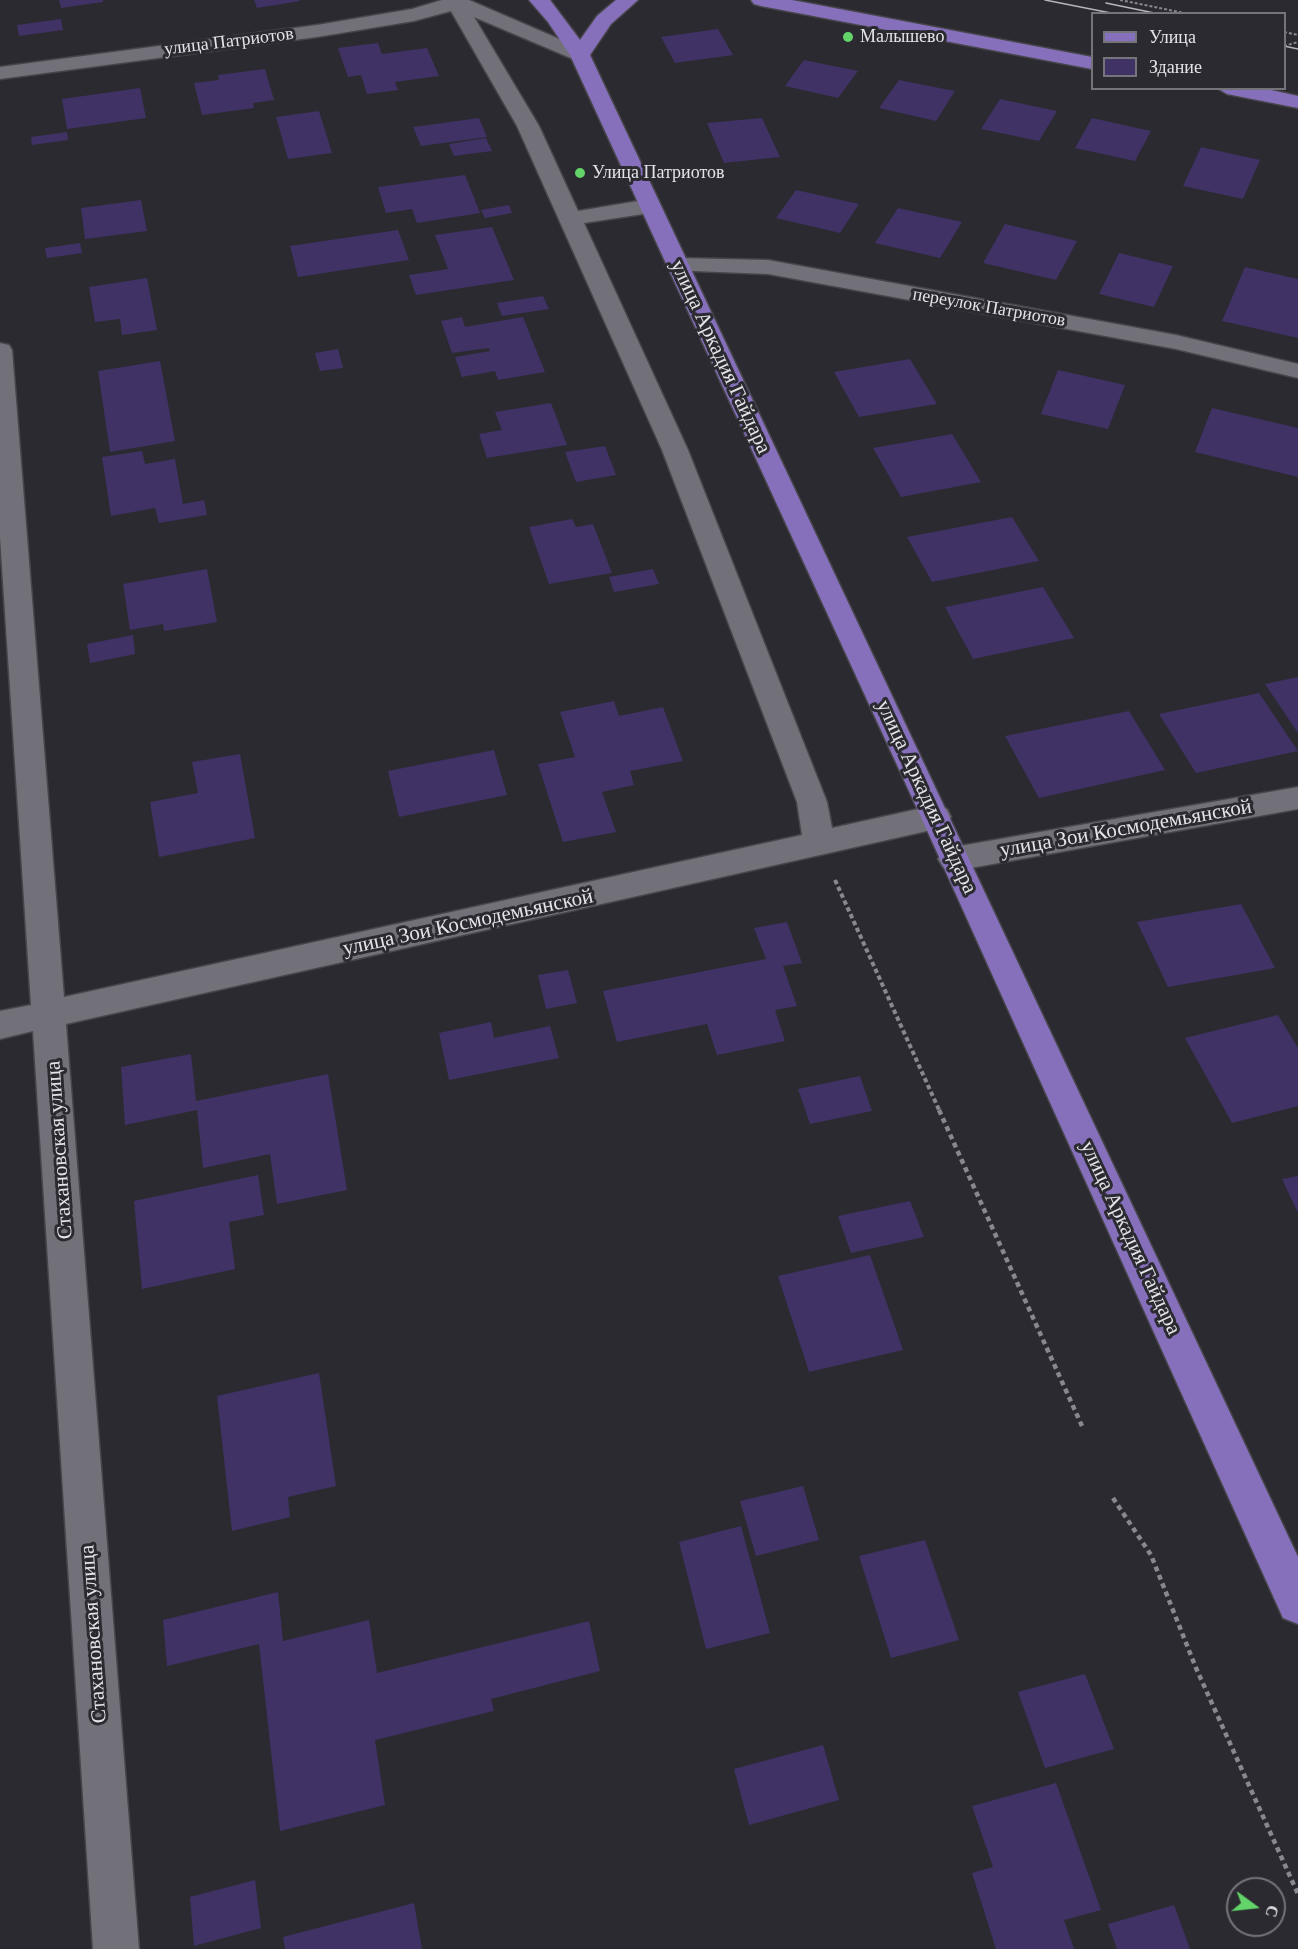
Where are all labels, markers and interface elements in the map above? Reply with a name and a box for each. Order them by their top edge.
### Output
legend [1091,12,1286,90]
street label: улица Патриотов [163,23,295,61]
place label: Малышево [860,26,944,48]
text: Улица [1149,27,1196,47]
marker: Малышево [841,30,855,44]
text: Здание [1149,57,1202,77]
place label: Улица Патриотов [592,162,725,184]
marker: Улица Патриотов [573,166,587,180]
street label: улица Аркадия Гайдара [664,256,776,458]
street label: переулок Патриотов [911,284,1067,332]
street label: улица Аркадия Гайдара [870,696,982,898]
street label: улица Зои Космодемьянской [998,794,1254,864]
street label: улица Зои Космодемьянской [341,884,595,962]
street label: Стахановская улица [41,1060,79,1240]
street label: улица Аркадия Гайдара [1074,1137,1186,1339]
street label: Стахановская улица [75,1544,113,1724]
north arrow [1226,1877,1286,1937]
text: С [1262,1903,1282,1919]

